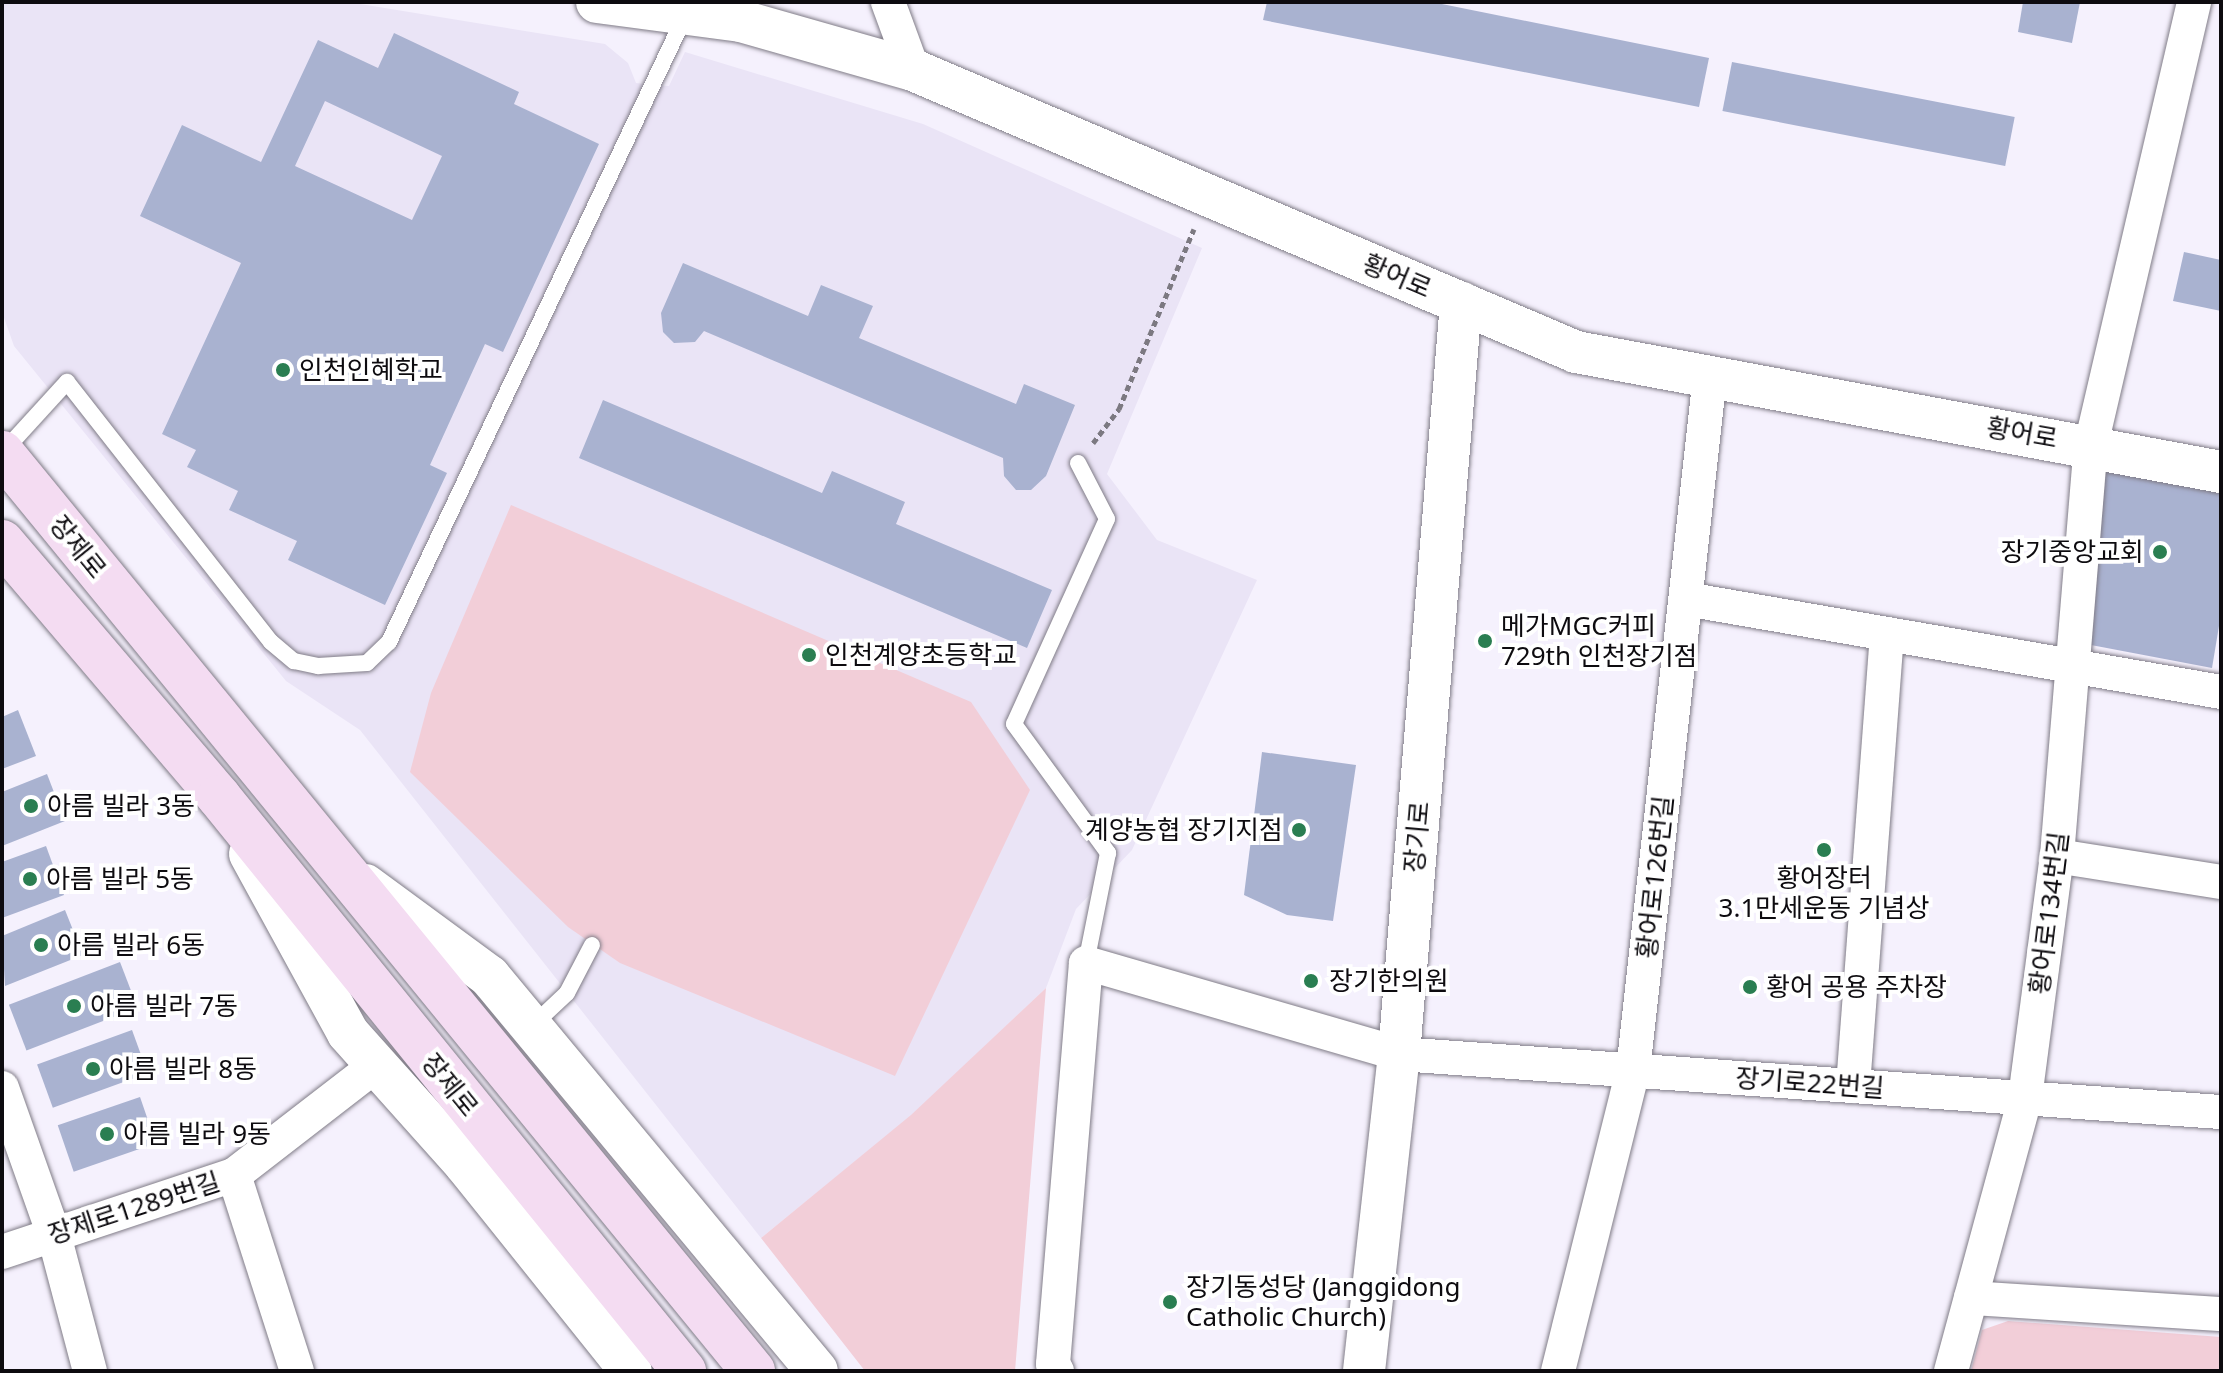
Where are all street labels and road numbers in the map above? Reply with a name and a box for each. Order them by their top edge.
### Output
street label: 황어로 [1358,248,1436,304]
street label: 황어로 [1984,411,2060,455]
street label: 장제로 [43,509,113,585]
street label: 황어로126번길 [1631,794,1679,960]
street label: 장기로 [1398,800,1436,874]
street label: 황어로134번길 [2024,830,2074,996]
street label: 장제로 [415,1047,485,1123]
street label: 장기로22번길 [1734,1062,1886,1104]
street label: 장제로1289번길 [44,1165,224,1251]

